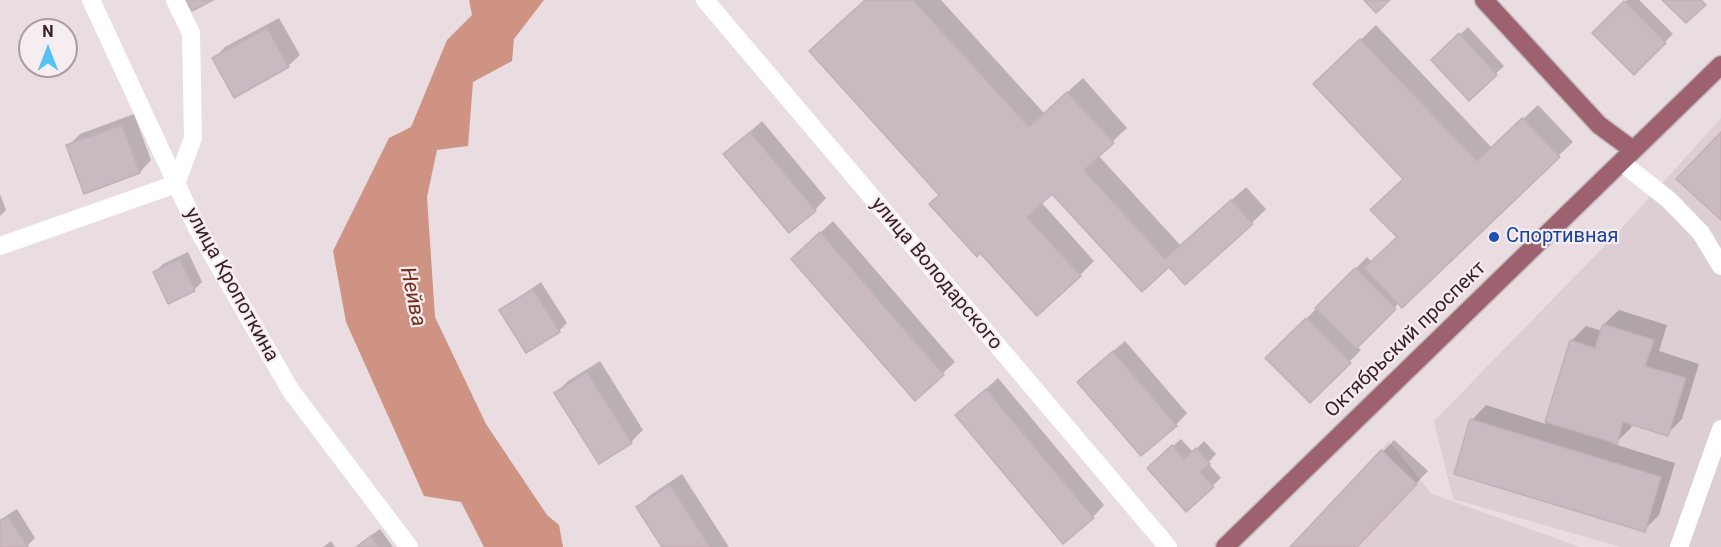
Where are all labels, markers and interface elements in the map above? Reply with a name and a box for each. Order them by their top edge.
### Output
north arrow [18,18,78,78]
text: N [42,22,54,41]
street label: улица Володарского [865,193,1007,355]
street label: улица Кропоткина [179,204,283,366]
place label: Спортивная [1506,225,1618,249]
marker: Спортивная [1487,230,1501,244]
street label: Октябрьский проспект [1320,257,1492,423]
water label: Нейва [393,265,431,329]

